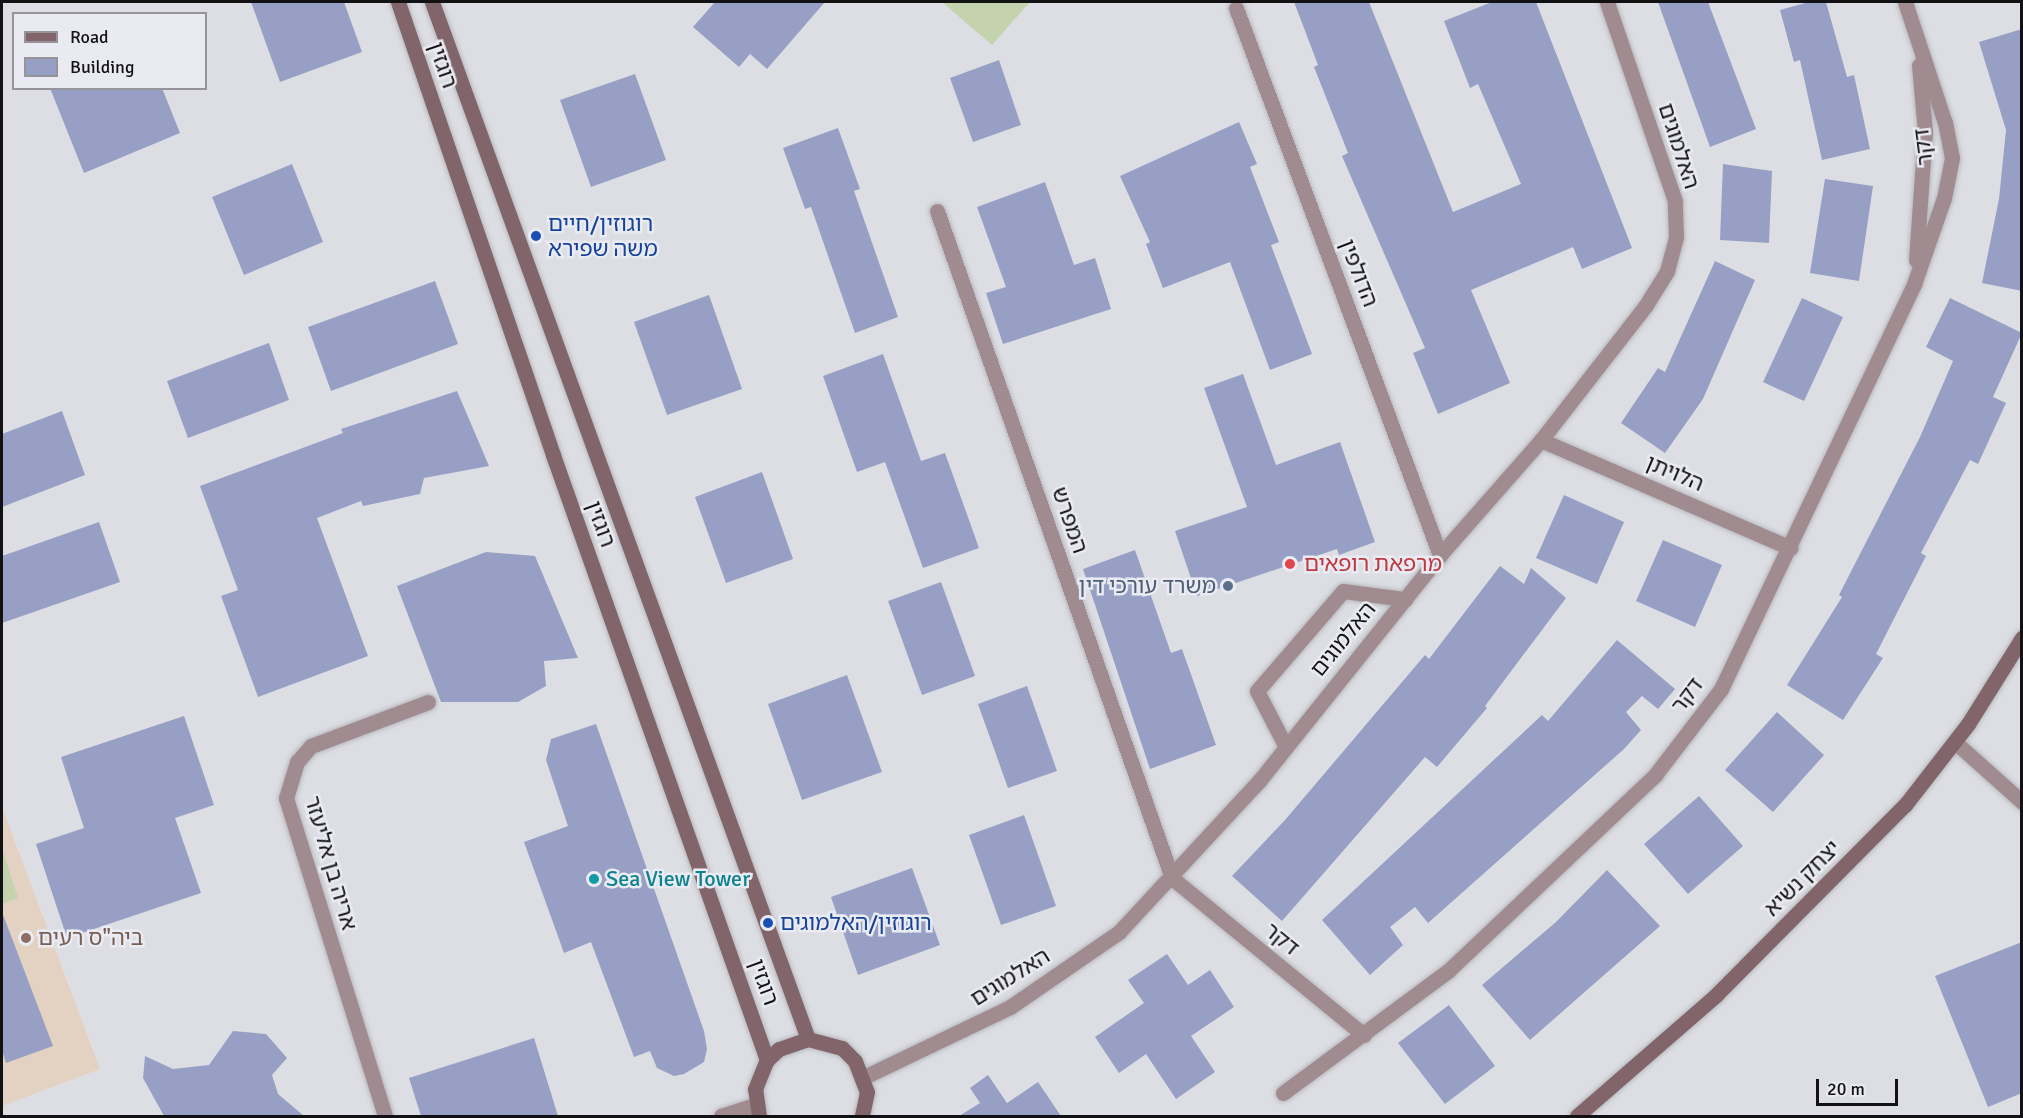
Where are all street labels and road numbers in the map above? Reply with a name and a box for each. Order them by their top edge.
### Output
street label: רוגזין [423,38,463,92]
street label: האלמוגים [1653,100,1705,192]
street label: דקר [1908,127,1938,167]
street label: הדולפין [1334,235,1384,311]
street label: הלויתן [1642,449,1708,497]
street label: המפרש [1046,483,1094,557]
street label: רוגזין [580,497,622,551]
street label: האלמוגים [1305,596,1381,682]
street label: דקר [1665,672,1709,718]
street label: אריה בן אליעזר [299,793,363,933]
street label: יצחק נשיא [1758,834,1846,922]
street label: דקר [1259,917,1305,961]
street label: האלמוגים [965,942,1055,1012]
street label: רוגזין [743,955,785,1009]

